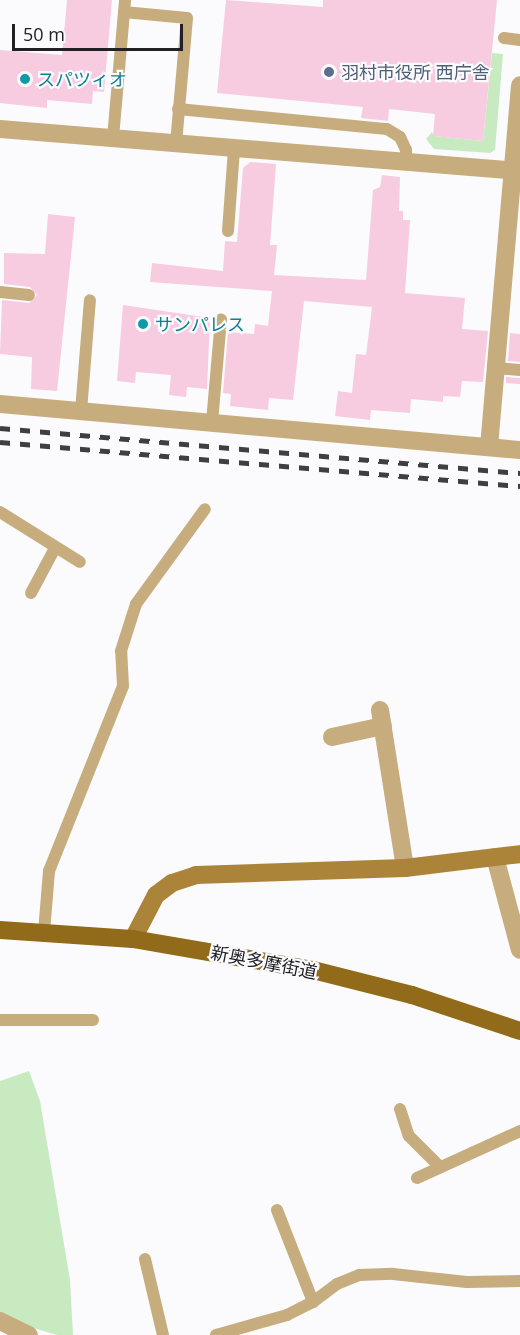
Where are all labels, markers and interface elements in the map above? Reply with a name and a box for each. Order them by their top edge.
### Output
scale bar [15,12,186,50]
text: 50 m [23,22,65,46]
place label: 羽村市役所 西庁舎 [341,61,490,83]
marker: 羽村市役所 西庁舎 [322,65,336,79]
place label: スパツィオ [37,68,127,90]
marker: スパツィオ [18,72,32,86]
place label: サンパレス [155,313,245,335]
marker: サンパレス [136,317,150,331]
street label: 新奥多摩街道 [209,941,319,983]

